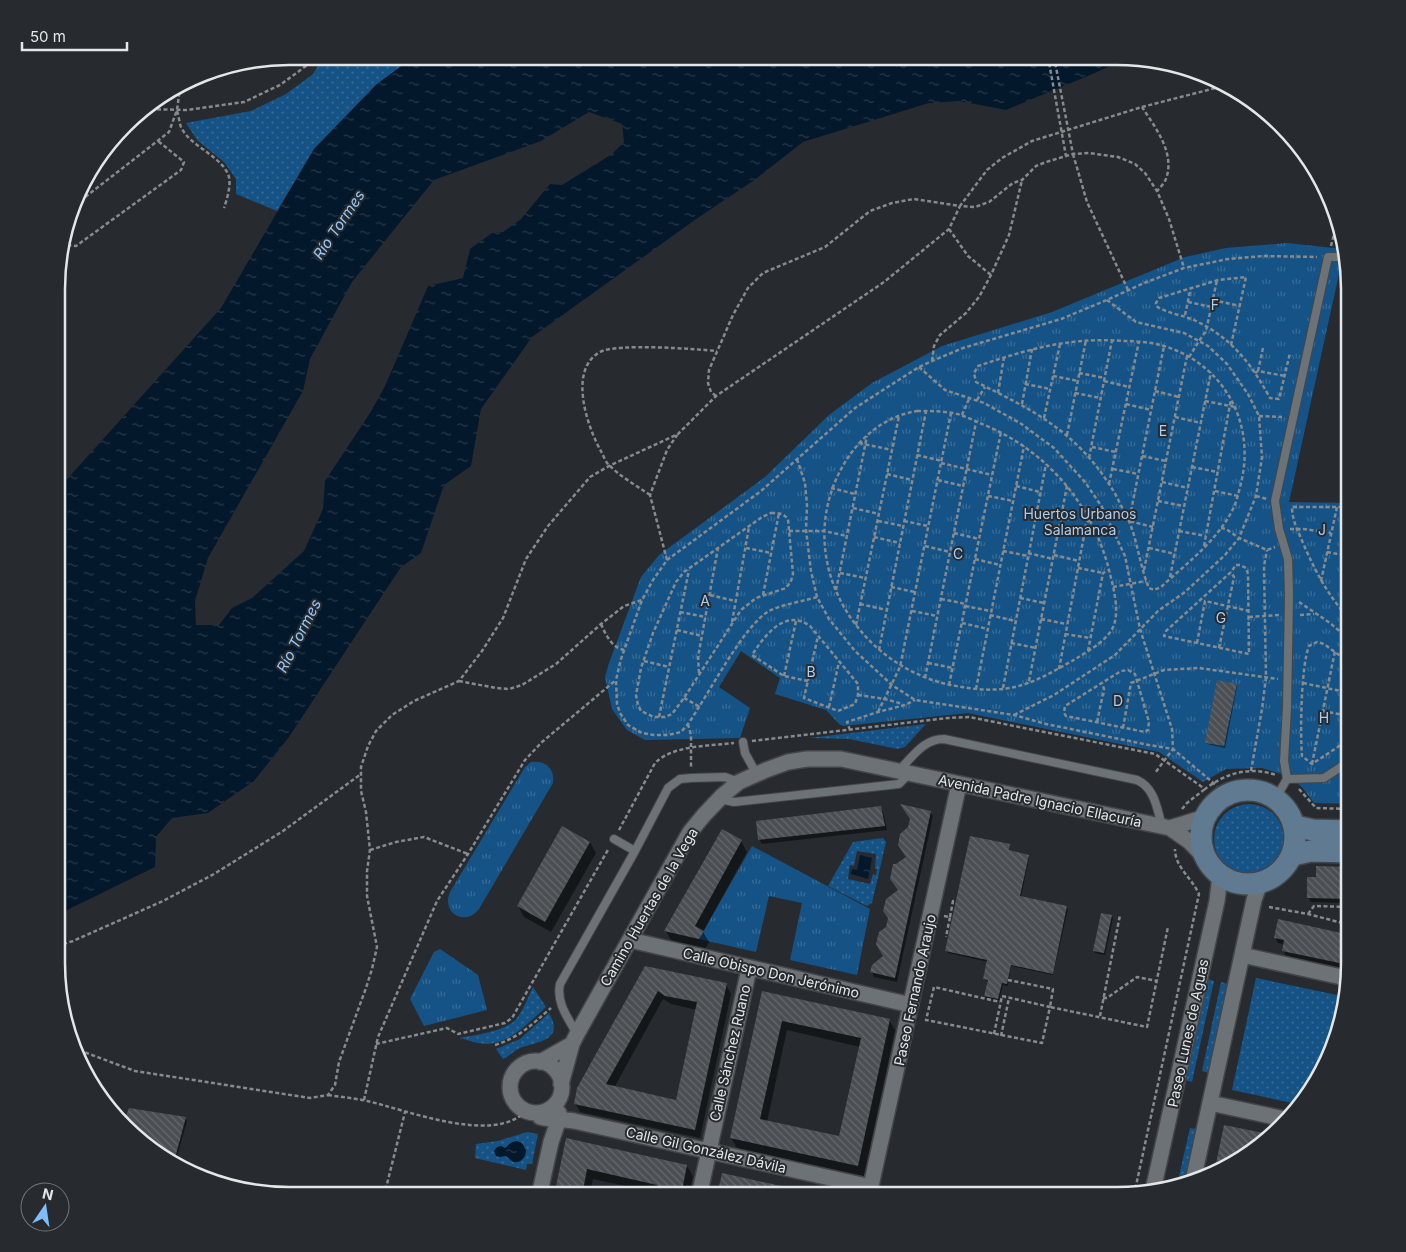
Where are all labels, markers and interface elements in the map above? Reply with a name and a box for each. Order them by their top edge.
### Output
scale bar [22,20,128,52]
text: 50 m [30,27,66,46]
water label: Río Tormes [308,186,369,263]
park label: F [1211,296,1219,313]
park label: E [1159,422,1167,439]
park label: Huertos Urbanos Salamanca [1023,505,1137,538]
park label: J [1318,521,1326,538]
park label: C [953,545,963,562]
park label: A [700,592,710,609]
water label: Río Tormes [272,596,325,676]
park label: G [1216,609,1226,626]
park label: B [806,663,816,680]
park label: D [1113,692,1123,709]
park label: H [1319,709,1329,726]
street label: Avenida Padre Ignacio Ellacuría [937,771,1143,830]
street label: Camino Huertas de la Vega [596,825,701,989]
street label: Paseo Fernando Araujo [890,913,939,1067]
street label: Calle Obispo Don Jerónimo [681,944,861,1001]
street label: Paseo Lunes de Aguas [1163,957,1212,1109]
street label: Calle Sánchez Ruano [706,983,754,1123]
street label: Calle Gil González Dávila [624,1123,788,1176]
north arrow [20,1182,70,1232]
text: N [41,1184,55,1203]

